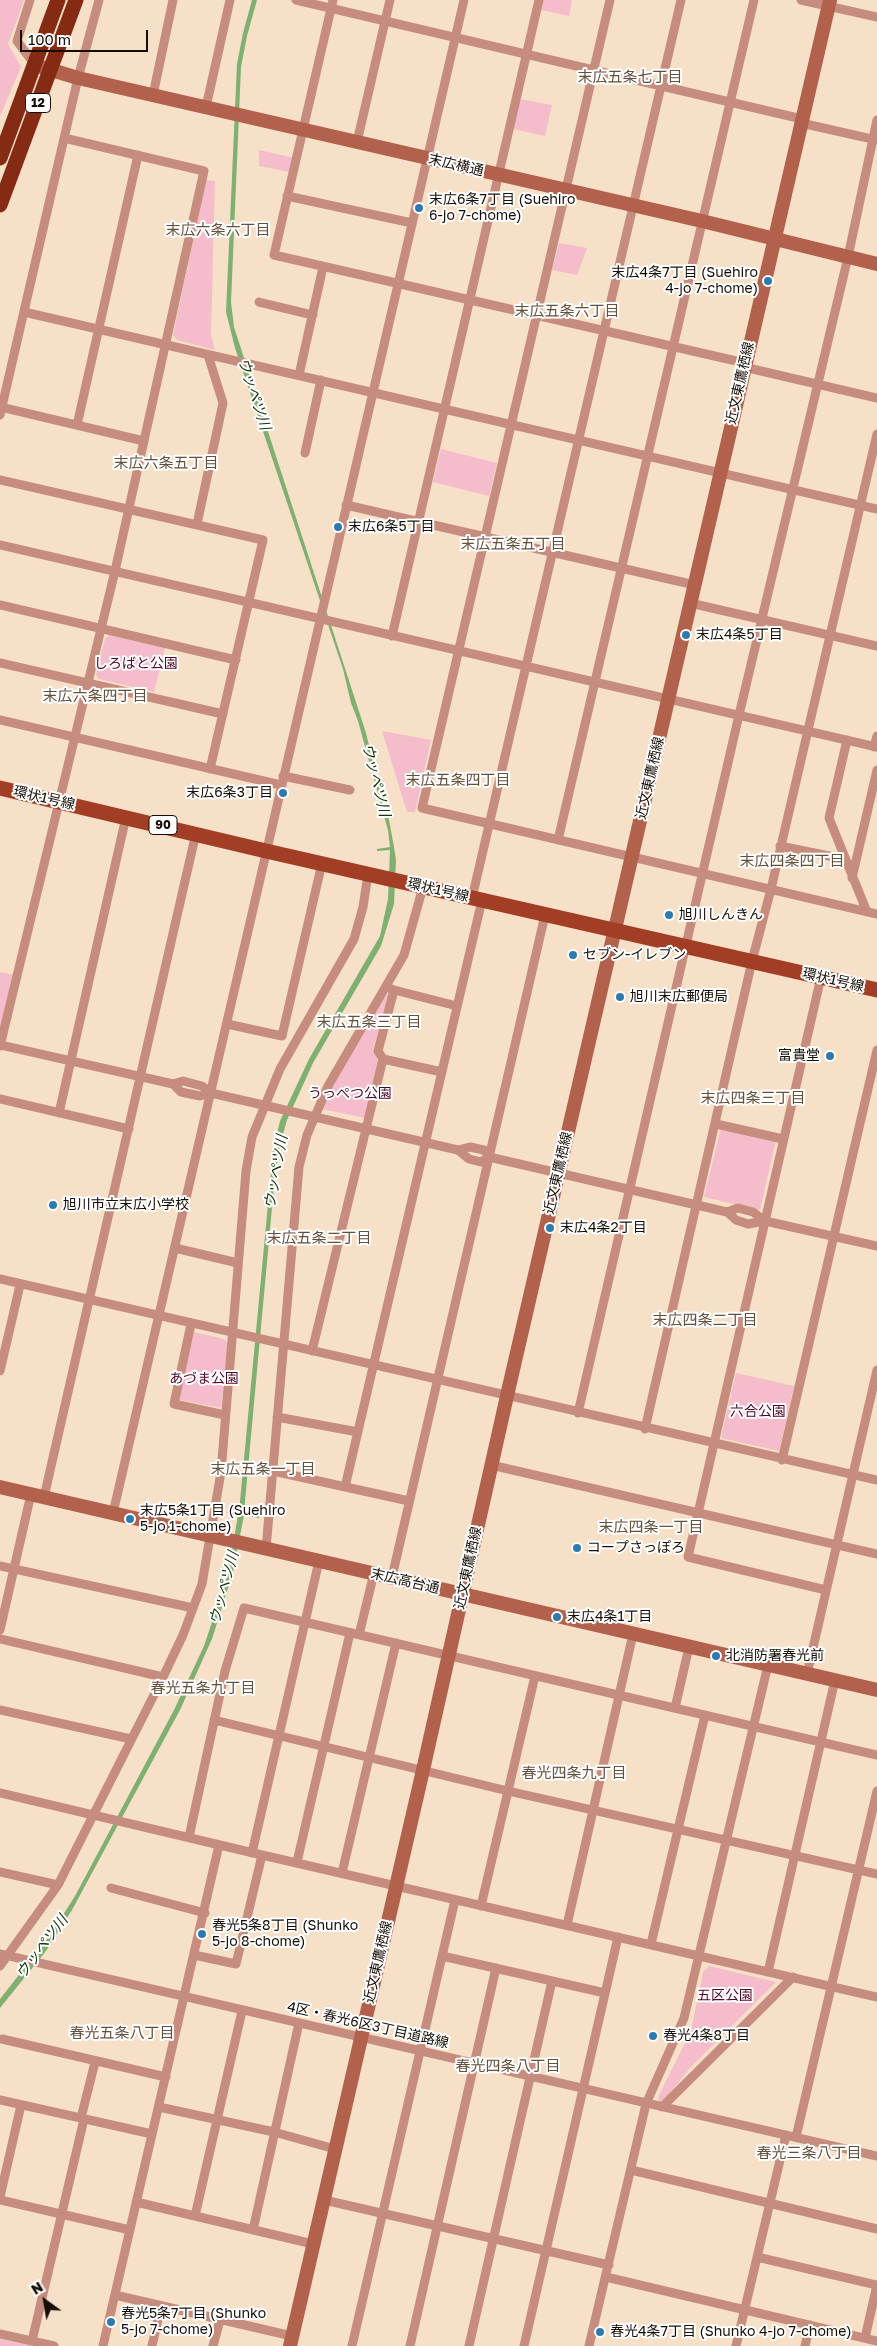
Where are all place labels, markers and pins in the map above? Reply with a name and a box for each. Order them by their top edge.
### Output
place label: 末広6条7丁目 (Suehiro 6-jo 7-chome) [429,192,575,224]
marker: 末広6条7丁目 (Suehiro 6-jo 7-chome) [413,202,425,214]
place label: 末広4条7丁目 (Suehiro 4-jo 7-chome) [612,265,758,298]
marker: 末広4条7丁目 (Suehiro 4-jo 7-chome) [762,275,774,287]
place label: 末広6条5丁目 [348,519,435,535]
marker: 末広6条5丁目 [332,521,344,533]
place label: 末広4条5丁目 [696,627,783,643]
marker: 末広4条5丁目 [680,629,692,641]
place label: 末広6条3丁目 [186,785,273,801]
marker: 末広6条3丁目 [277,787,289,799]
place label: 旭川しんきん [679,907,763,923]
marker: 旭川しんきん [663,909,675,921]
place label: セブン-イレブン [583,947,686,963]
marker: セブン-イレブン [567,949,579,961]
place label: 旭川末広郵便局 [630,989,728,1005]
marker: 旭川末広郵便局 [614,991,626,1003]
place label: 富貴堂 [778,1048,820,1064]
marker: 富貴堂 [824,1050,836,1062]
place label: 旭川市立末広小学校 [63,1197,189,1213]
marker: 旭川市立末広小学校 [47,1199,59,1211]
place label: 末広4条2丁目 [560,1220,647,1236]
marker: 末広4条2丁目 [544,1222,556,1234]
place label: 末広5条1丁目 (Suehiro 5-jo 1-chome) [140,1503,285,1535]
marker: 末広5条1丁目 (Suehiro 5-jo 1-chome) [124,1513,136,1525]
place label: コープさっぽろ [587,1540,685,1556]
marker: コープさっぽろ [571,1542,583,1554]
place label: 末広4条1丁目 [567,1609,652,1625]
marker: 末広4条1丁目 [551,1611,563,1623]
place label: 北消防署春光前 [726,1648,824,1664]
marker: 北消防署春光前 [710,1650,722,1662]
place label: 春光5条8丁目 (Shunko 5-jo 8-chome) [212,1918,358,1950]
marker: 春光5条8丁目 (Shunko 5-jo 8-chome) [196,1928,208,1940]
place label: 春光4条8丁目 [663,2028,750,2044]
marker: 春光4条8丁目 [647,2030,659,2042]
place label: 春光5条7丁目 (Shunko 5-jo 7-chome) [121,2306,266,2338]
marker: 春光5条7丁目 (Shunko 5-jo 7-chome) [105,2316,117,2328]
place label: 春光4条7丁目 (Shunko 4-jo 7-chome) [610,2324,852,2340]
marker: 春光4条7丁目 (Shunko 4-jo 7-chome) [594,2326,606,2338]

